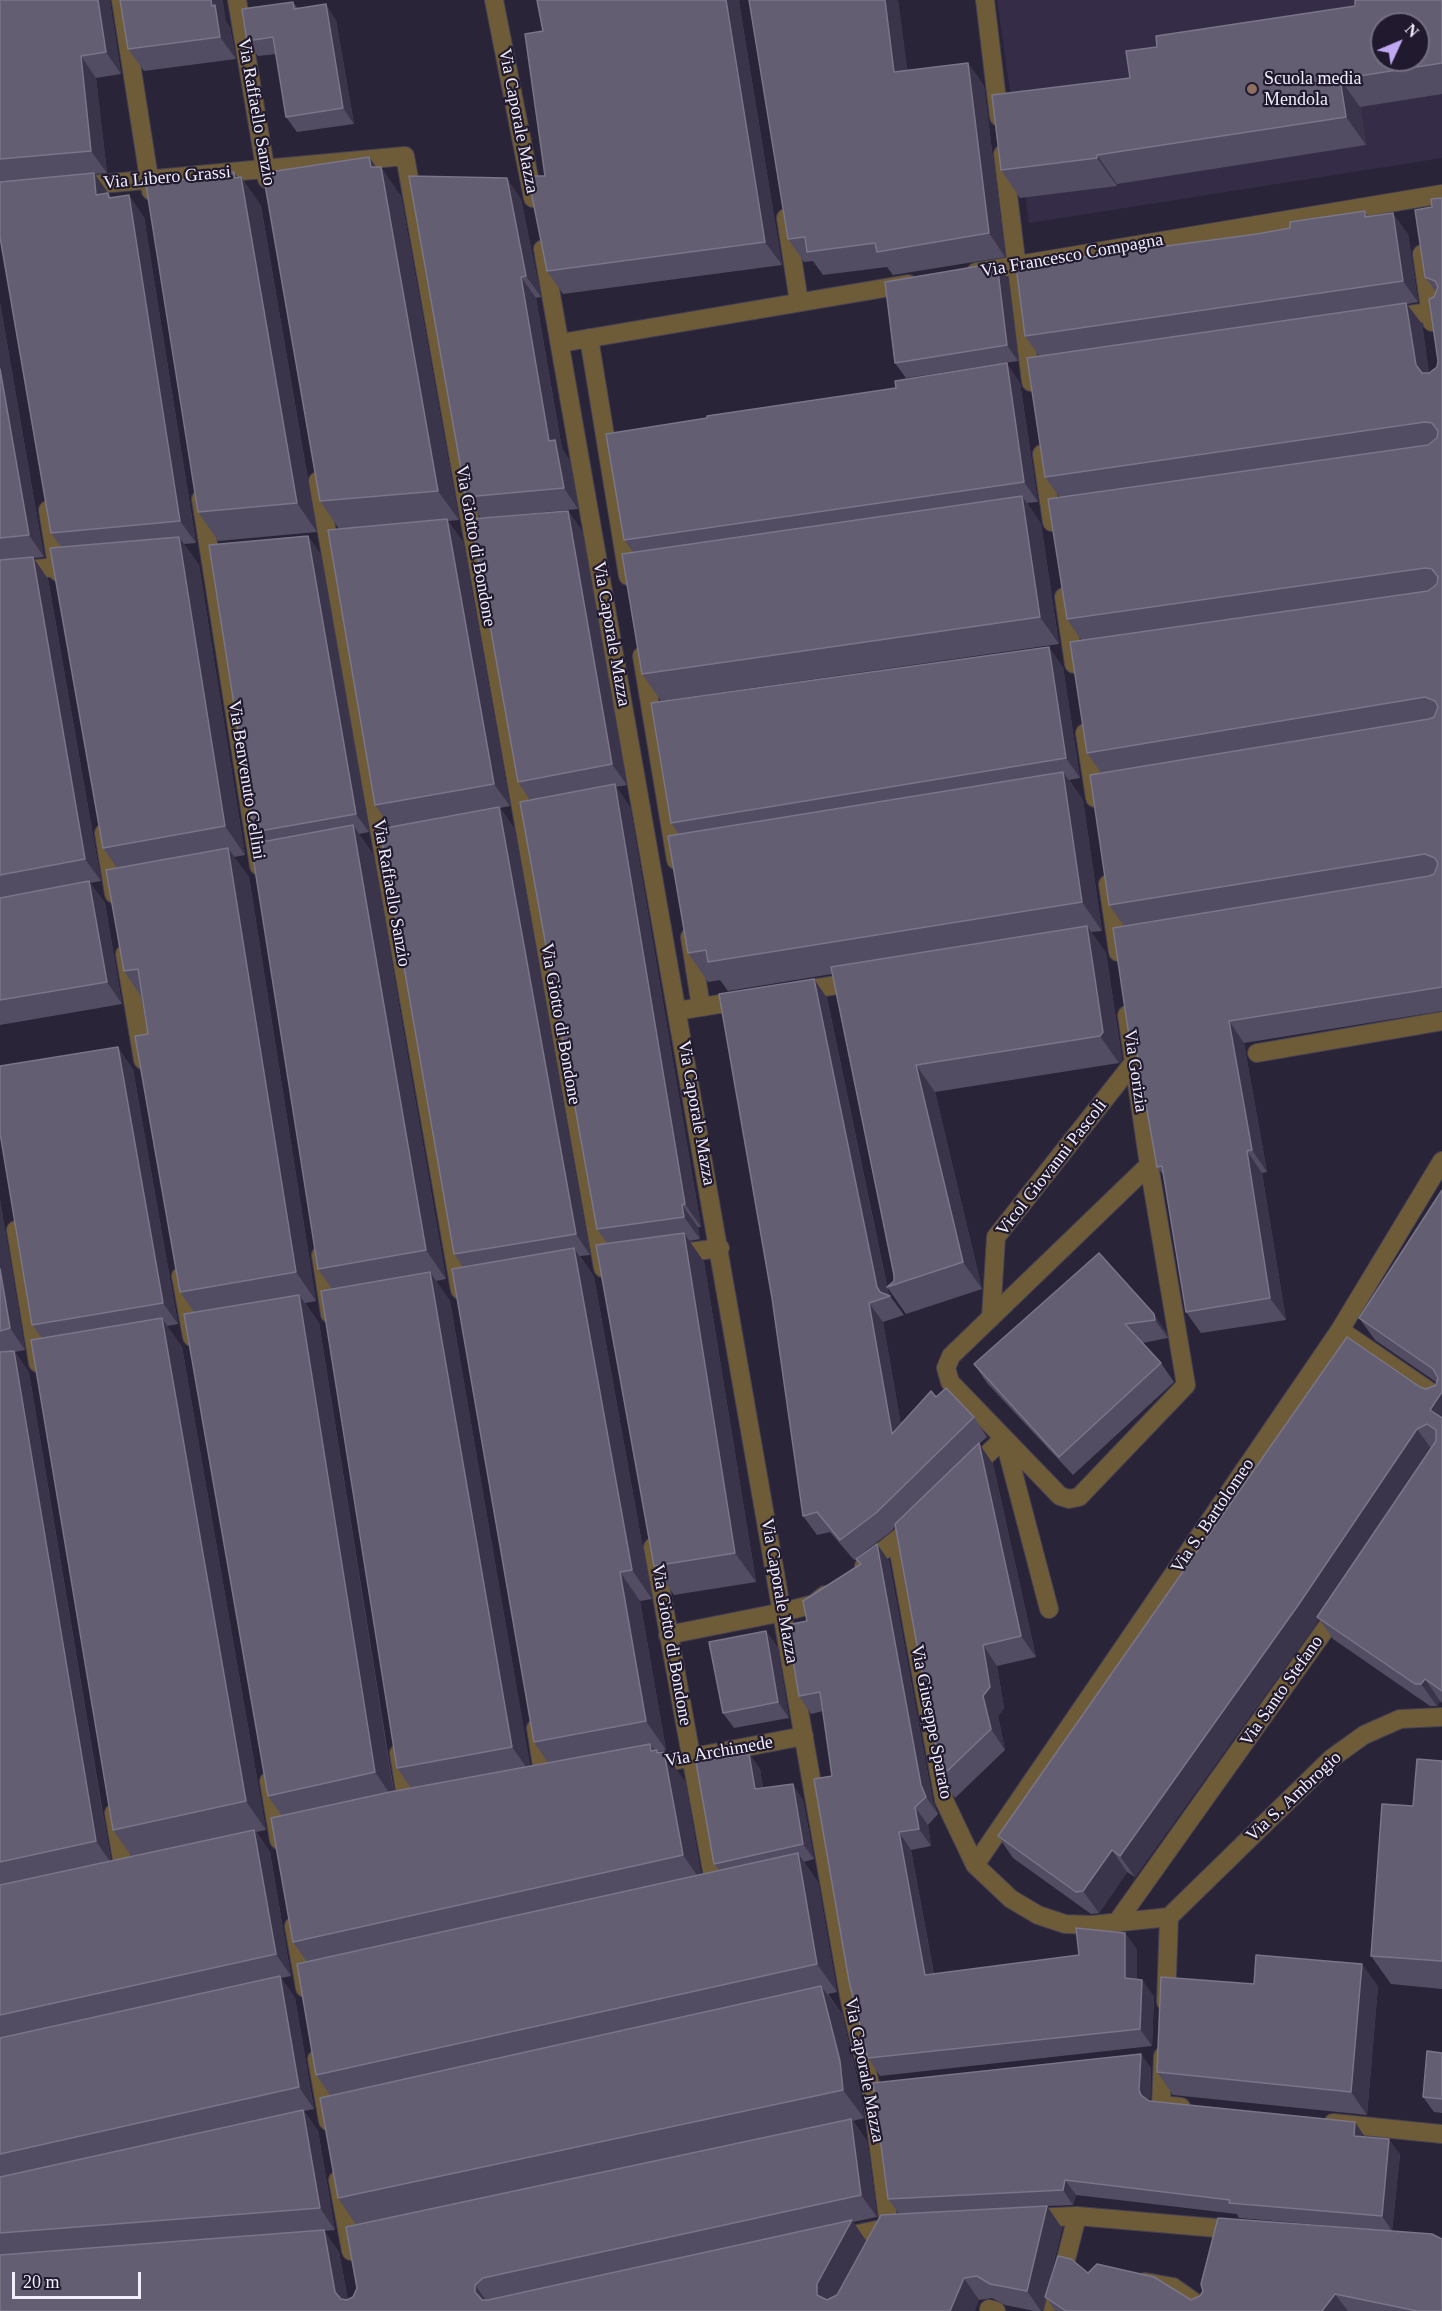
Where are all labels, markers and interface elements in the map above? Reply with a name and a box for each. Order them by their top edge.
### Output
north arrow [1370,12,1430,72]
text: N [1402,20,1422,41]
street label: Via Raffaello Sanzio [232,36,280,188]
street label: Via Caporale Mazza [493,47,543,195]
place label: Scuola media Mendola [1264,68,1361,110]
marker: Scuola media Mendola [1245,82,1259,96]
street label: Via Libero Grassi [102,162,232,194]
street label: Via Francesco Compagna [979,229,1165,283]
street label: Via Giotto di Bondone [450,464,500,628]
street label: Via Caporale Mazza [588,560,634,708]
street label: Via Benvenuto Cellini [223,699,269,861]
street label: Via Raffaello Sanzio [367,817,415,969]
street label: Via Giotto di Bondone [535,942,585,1106]
street label: Via Gorizia [1119,1028,1151,1114]
street label: Via Caporale Mazza [673,1039,719,1187]
street label: Vicol Giovanni Pascoli [992,1096,1112,1240]
street label: Via S. Bartolomeo [1167,1455,1259,1577]
street label: Via Caporale Mazza [756,1517,802,1665]
street label: Via Giotto di Bondone [646,1563,696,1727]
street label: Via Santo Stefano [1236,1632,1328,1750]
street label: Via Giuseppe Sparato [905,1643,957,1801]
street label: Via Archimede [663,1732,775,1772]
street label: Via S. Ambrogio [1242,1747,1346,1847]
street label: Via Caporale Mazza [839,1996,889,2144]
scale bar [15,2260,144,2298]
text: 20 m [23,2272,60,2292]

